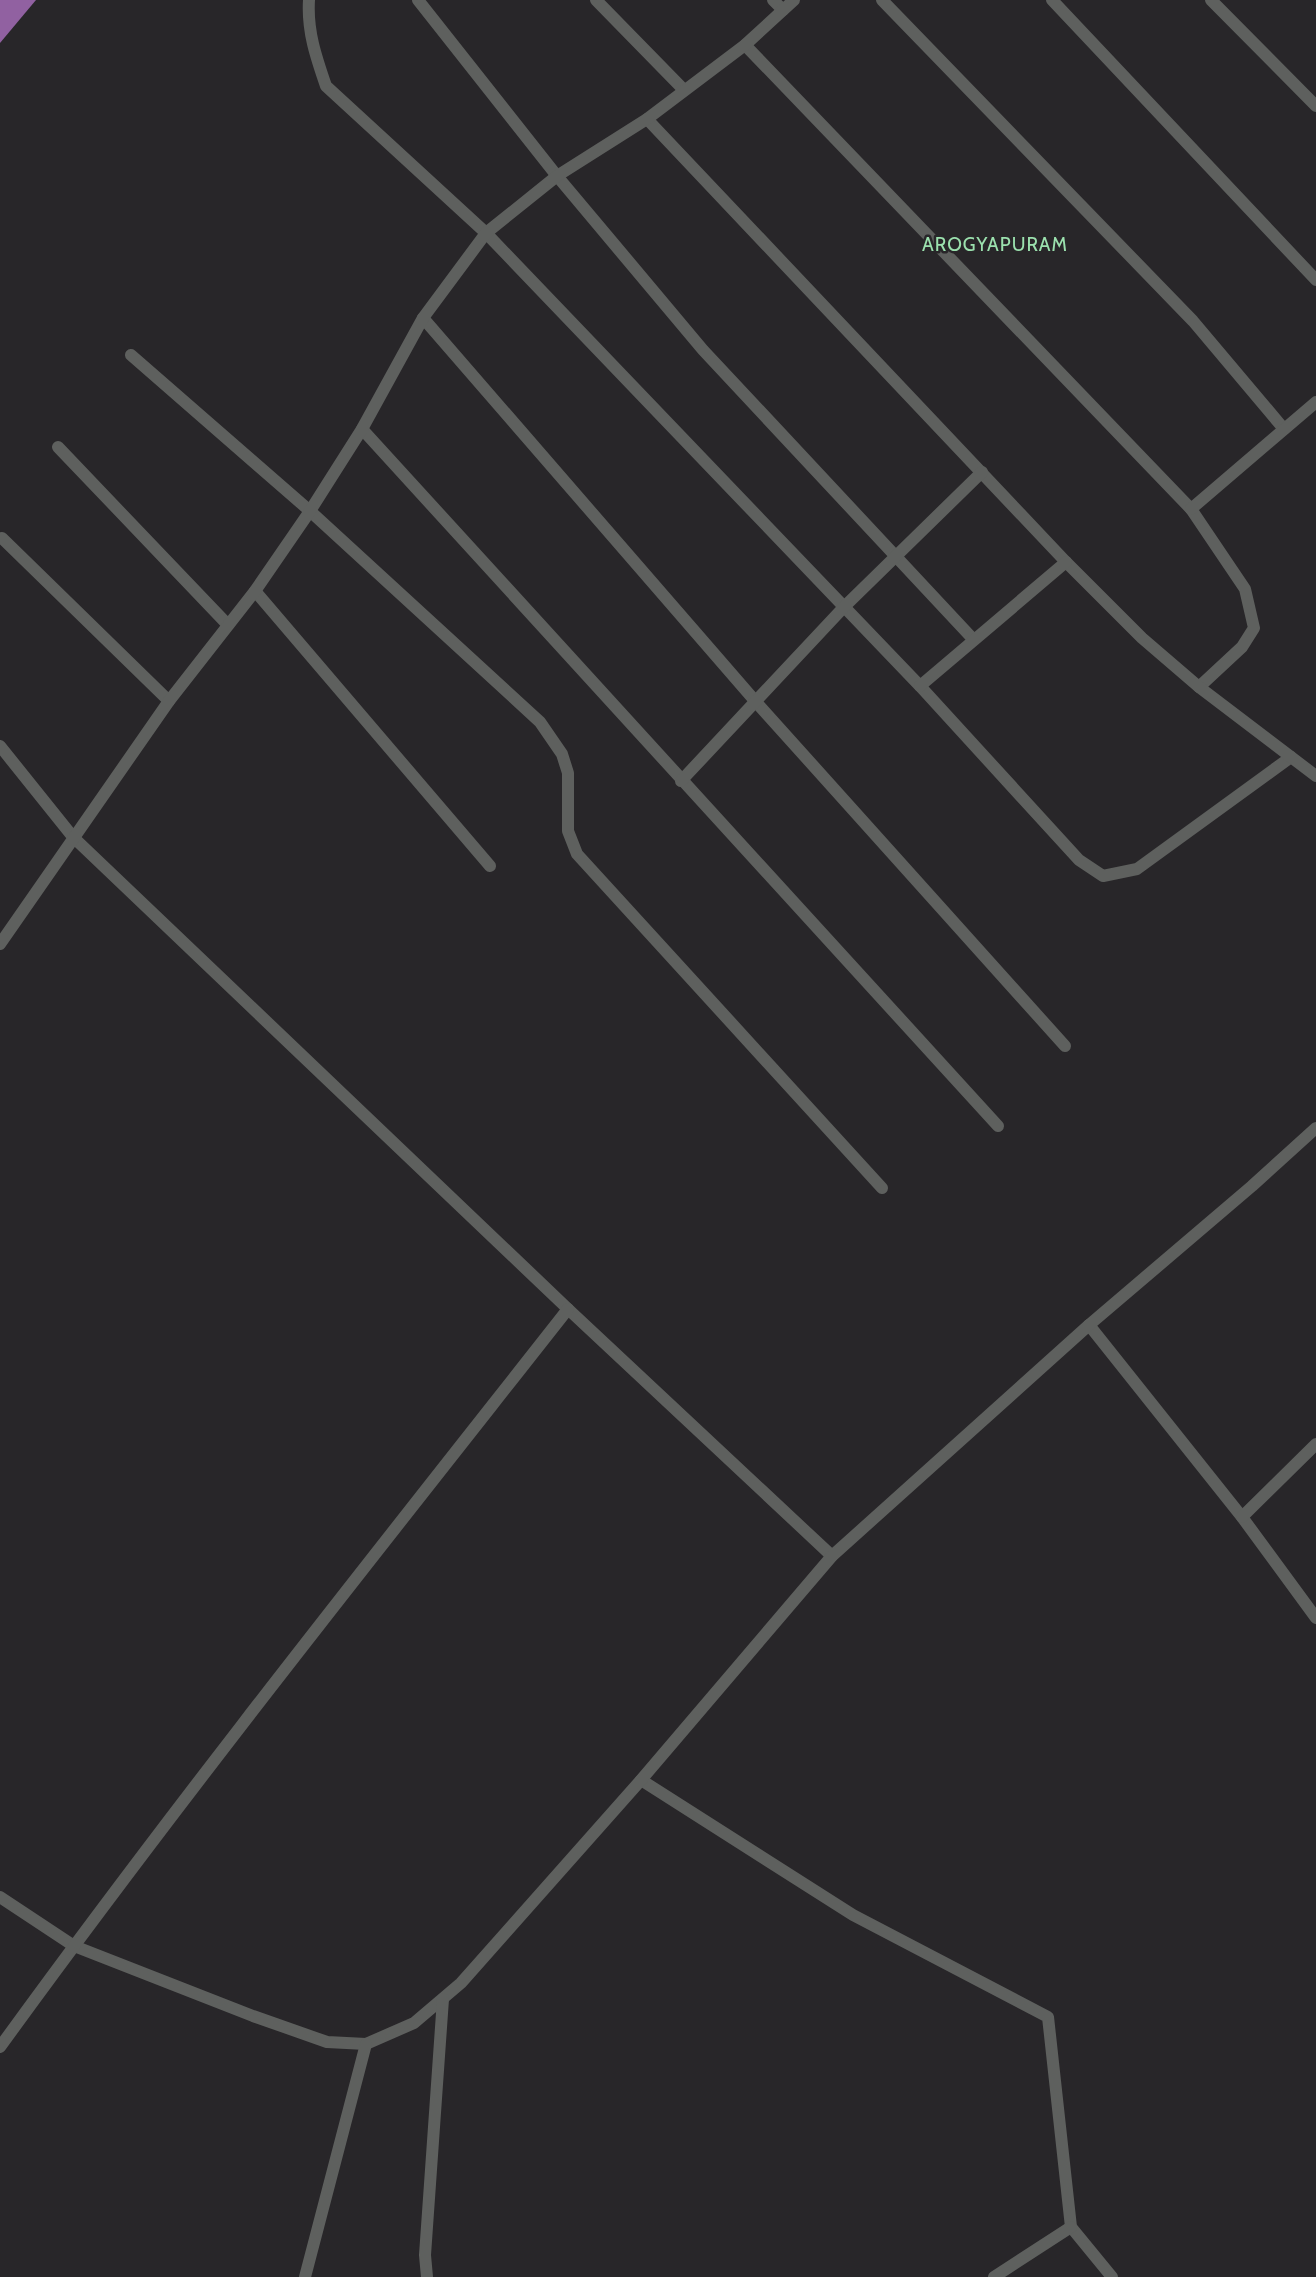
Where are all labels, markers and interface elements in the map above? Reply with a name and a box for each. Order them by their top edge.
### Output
district label: AROGYAPURAM [922,233,1068,256]

